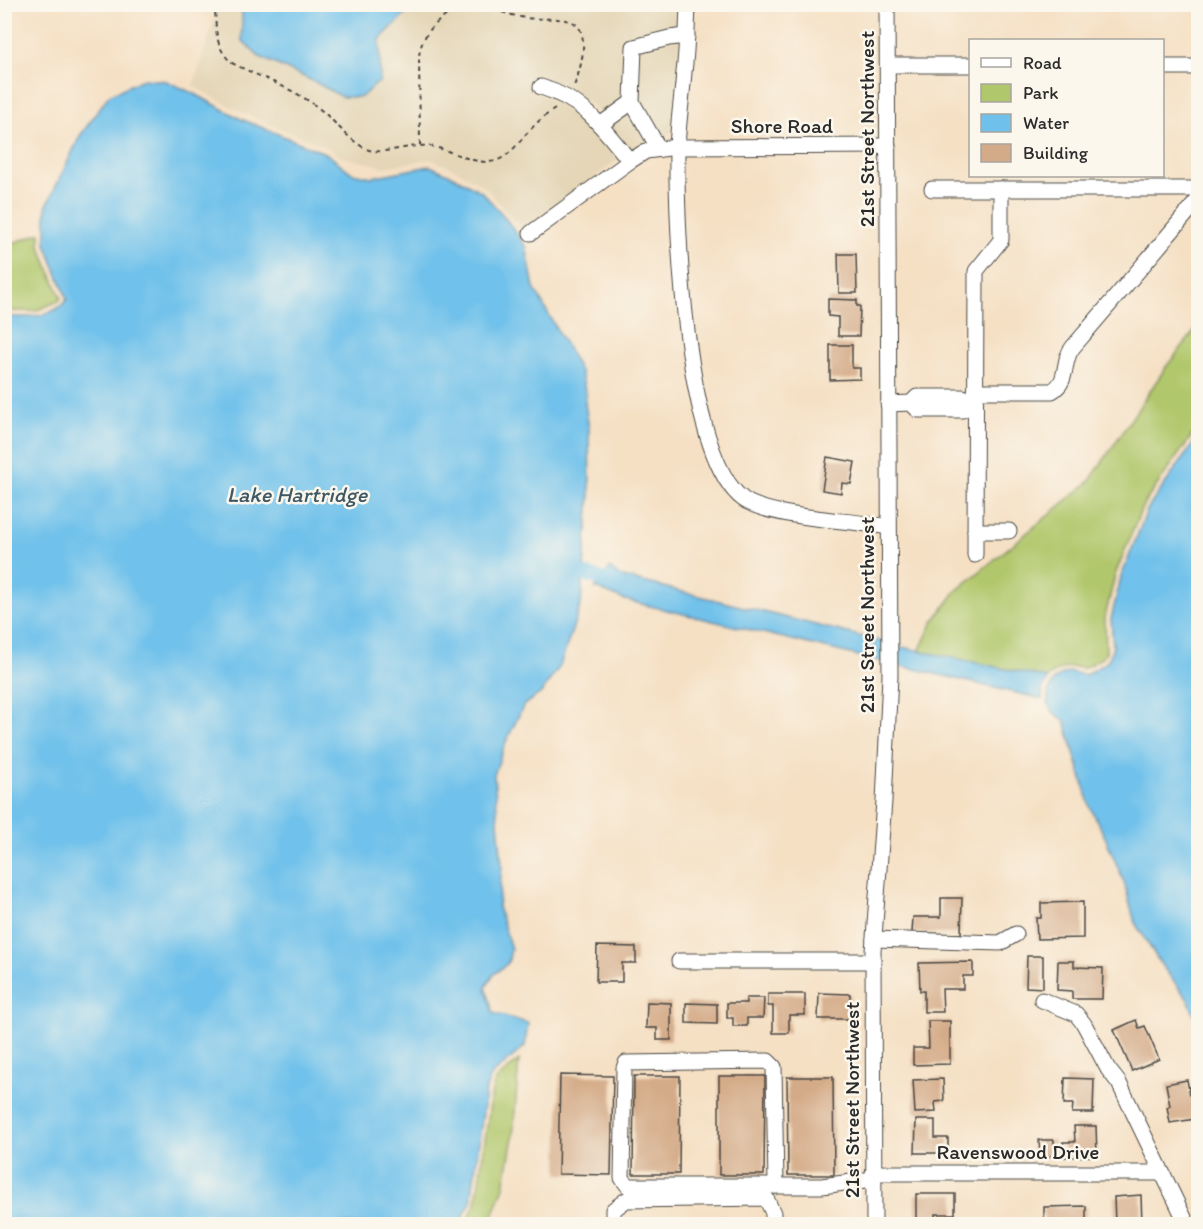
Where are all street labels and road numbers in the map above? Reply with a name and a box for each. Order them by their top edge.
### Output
street label: 21st Street Northwest [854,31,879,227]
street label: Shore Road [731,113,834,138]
street label: 21st Street Northwest [854,517,879,713]
street label: 21st Street Northwest [839,1002,864,1198]
street label: Ravenswood Drive [936,1139,1100,1164]

